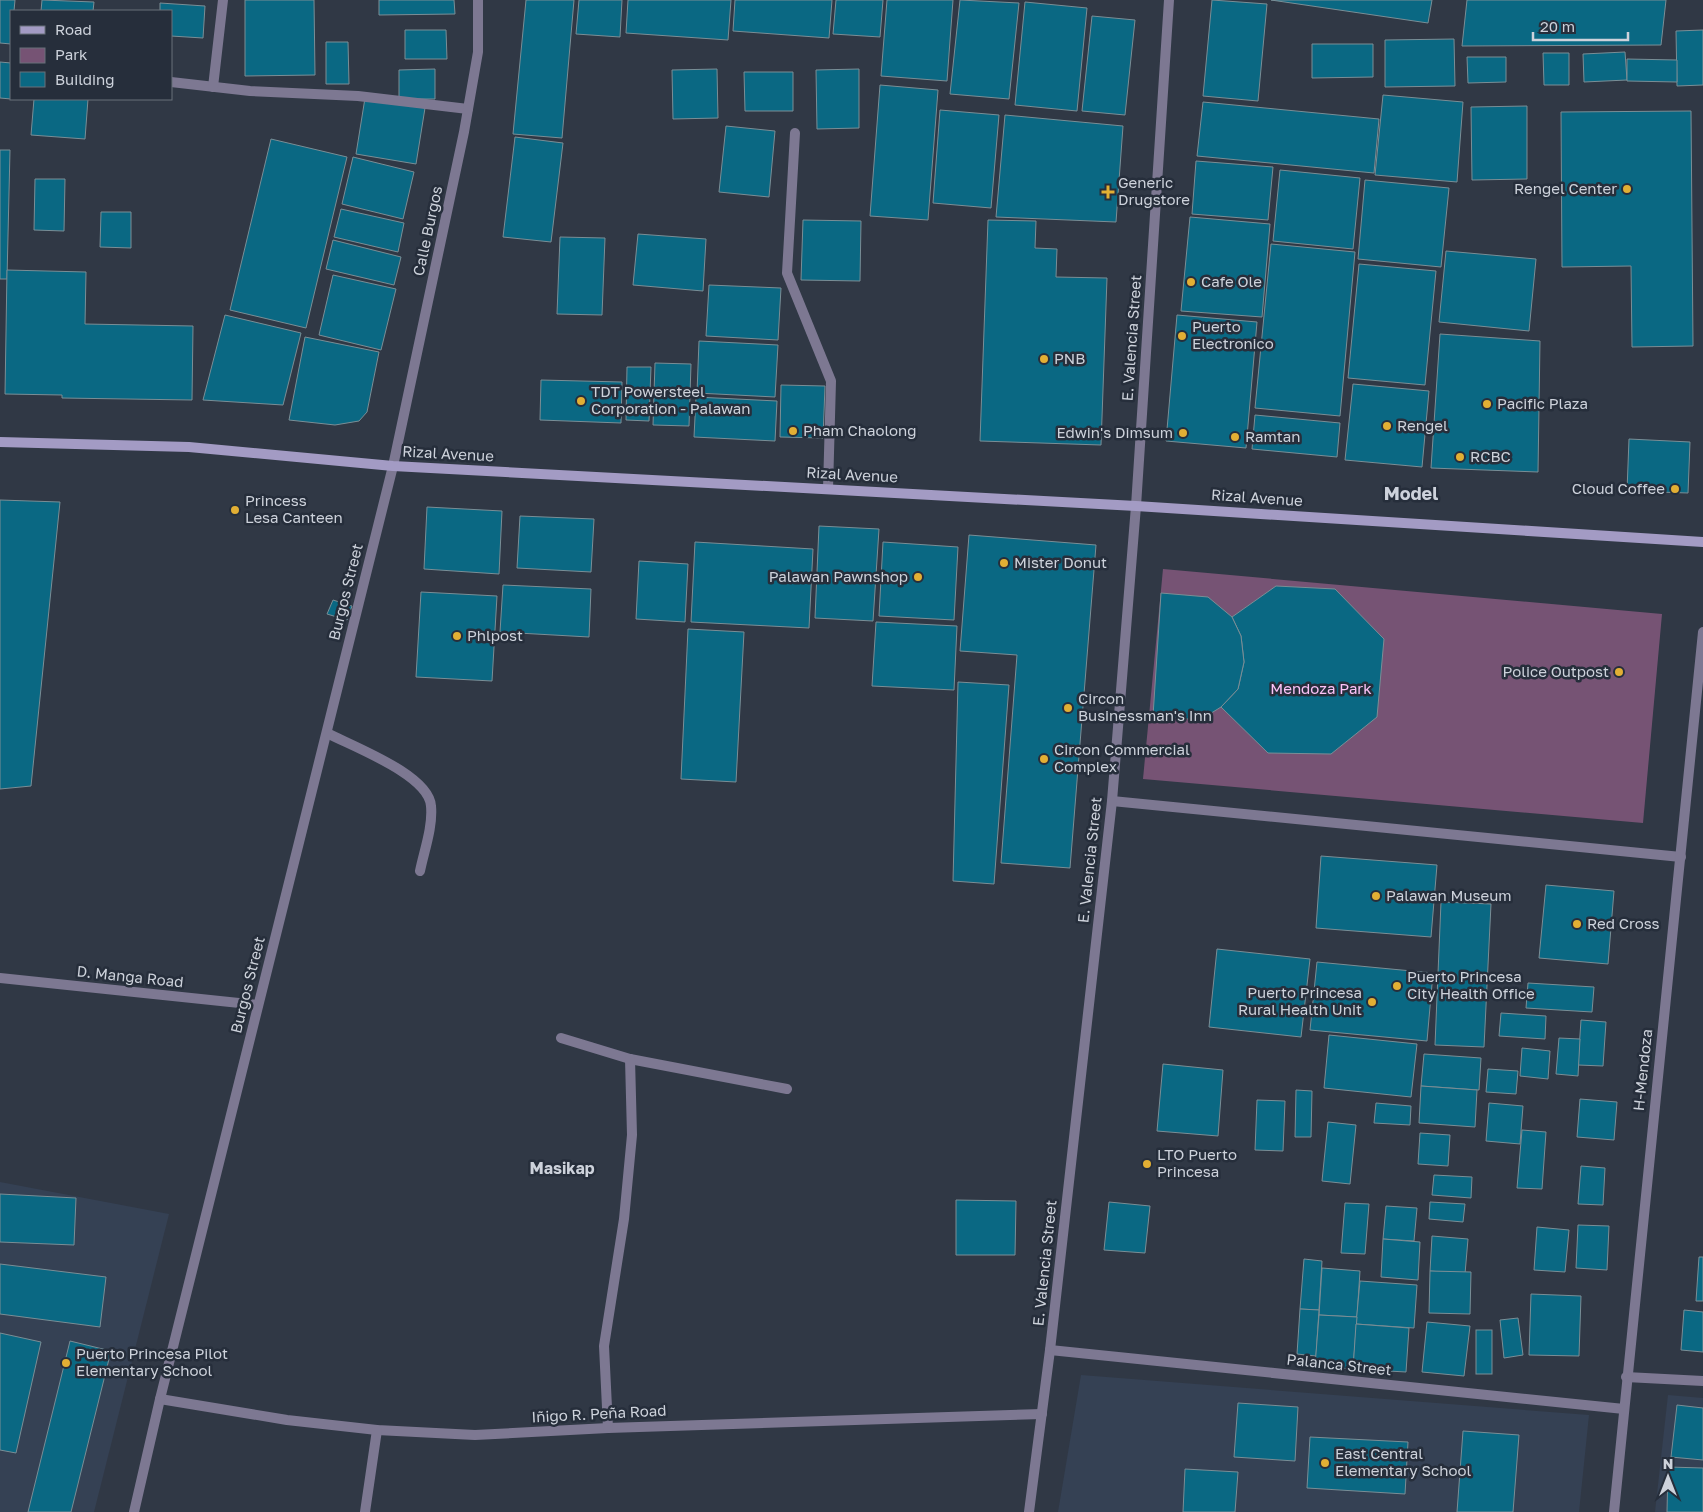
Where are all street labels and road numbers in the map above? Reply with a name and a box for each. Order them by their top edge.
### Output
street label: Calle Burgos [409,184,445,277]
street label: E. Valencia Street [1118,274,1144,402]
street label: Rizal Avenue [402,442,495,464]
street label: Rizal Avenue [806,463,899,485]
street label: Rizal Avenue [1211,485,1304,509]
street label: Burgos Street [324,541,366,642]
street label: E. Valencia Street [1073,796,1105,924]
street label: Burgos Street [226,934,268,1035]
street label: D. Manga Road [76,961,184,991]
street label: H-Mendoza [1629,1028,1655,1112]
street label: E. Valencia Street [1028,1199,1060,1327]
street label: Palanca Street [1286,1350,1392,1378]
street label: Iñigo R. Peña Road [531,1400,667,1426]

